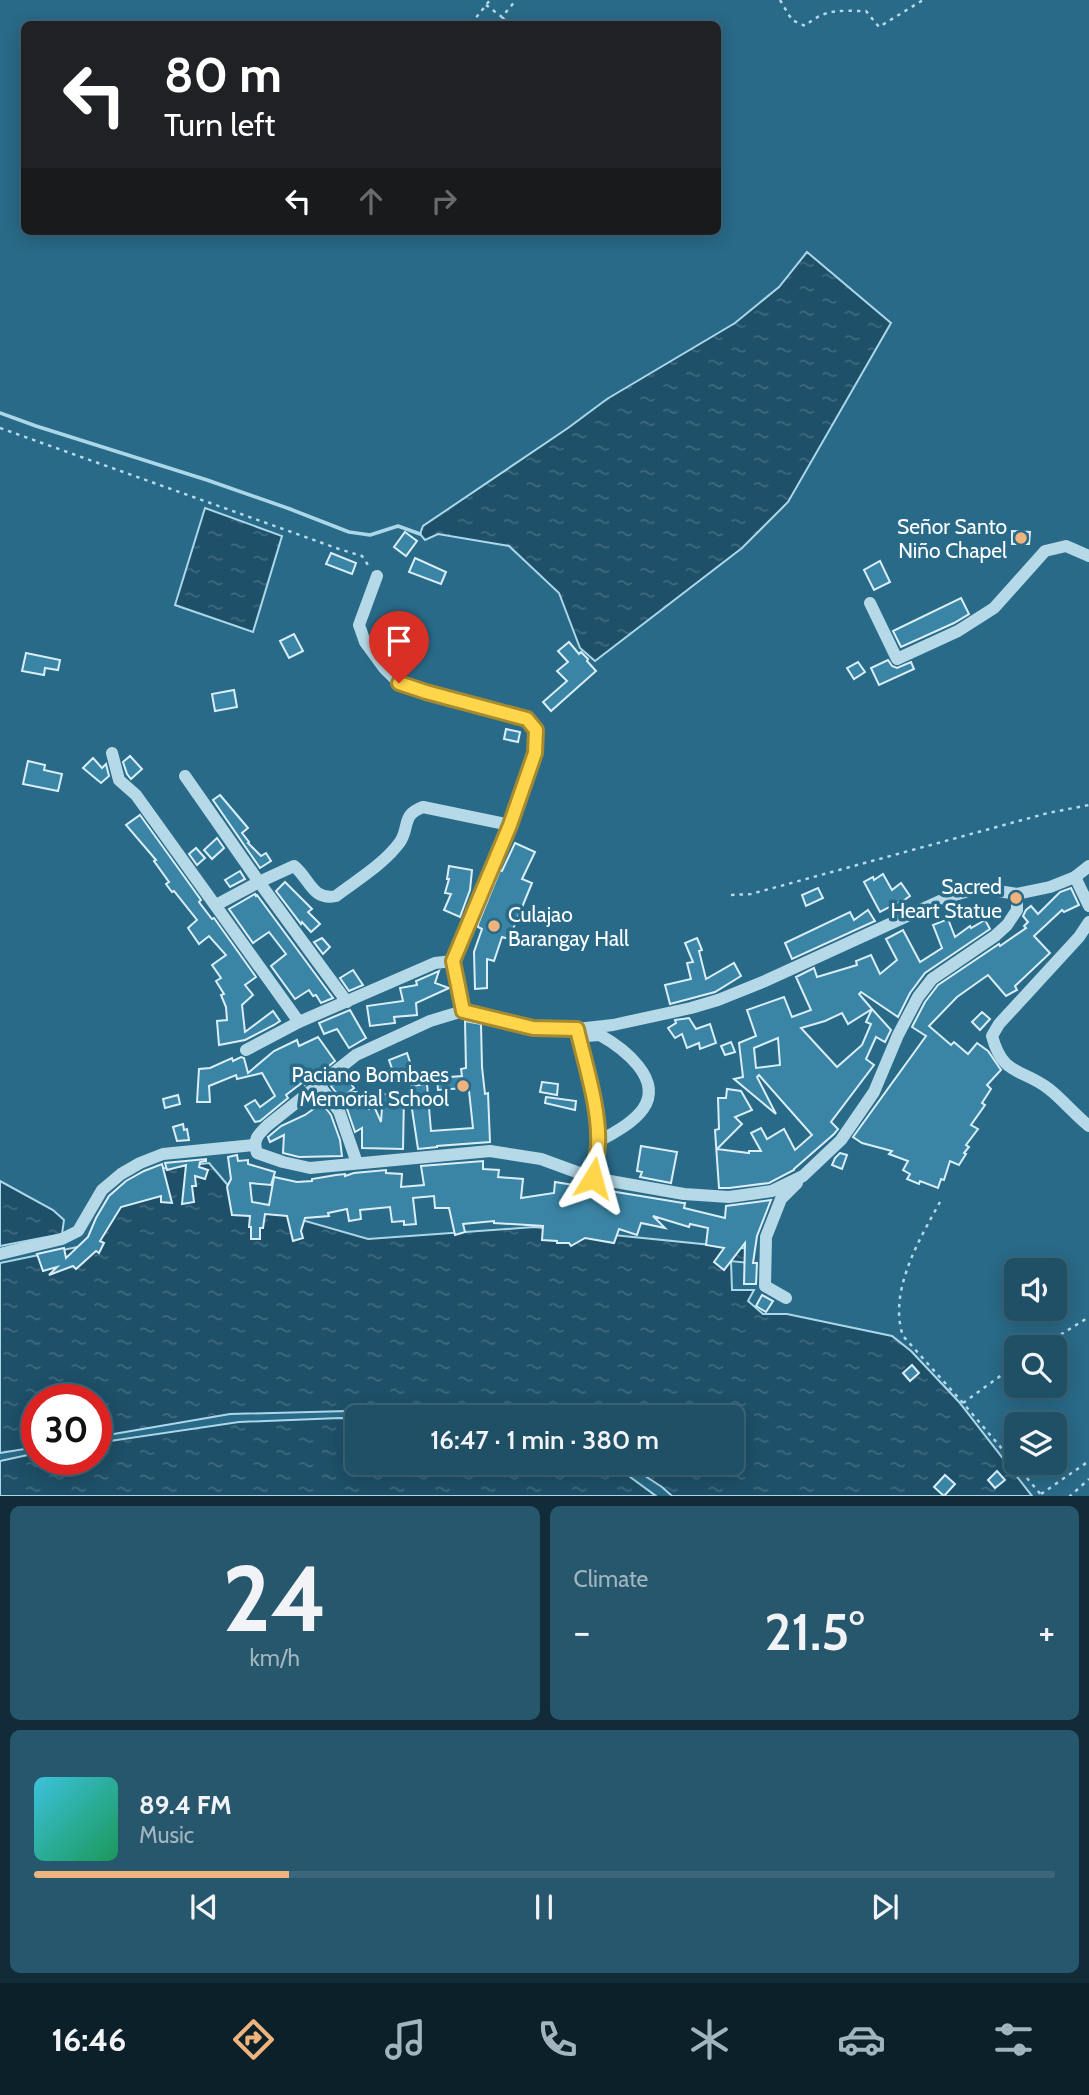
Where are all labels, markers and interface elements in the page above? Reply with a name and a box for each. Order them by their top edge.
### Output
text: 80 m [164,45,282,104]
icon: left [49,49,140,140]
text: Turn left [164,105,275,144]
icon: left [279,182,317,220]
icon: ahead [352,182,390,220]
icon: right [425,182,463,220]
place label: Señor Santo Niño Chapel [897,514,1007,563]
marker: Señor Santo Niño Chapel [1013,530,1029,546]
pin [369,611,429,683]
icon: arrive [380,622,418,660]
place label: Sacred Heart Statue [890,874,1002,923]
marker: Sacred Heart Statue [1008,890,1024,906]
place label: Culajao Barangay Hall [508,902,629,951]
marker: Culajao Barangay Hall [486,918,502,934]
place label: Paciano Bombaes Memorial School [291,1062,449,1111]
marker: Paciano Bombaes Memorial School [455,1078,471,1094]
position arrow [556,1141,630,1215]
map controls [1004,1258,1067,1475]
button: sound [1004,1258,1067,1321]
button: search [1004,1335,1067,1398]
speed limit sign: 30 [21,1384,112,1475]
button: layers [1004,1412,1067,1475]
text: 16:47 · 1 min · 380 m [430,1424,659,1456]
text: 24 [222,1543,327,1654]
text: Climate [574,1565,648,1593]
text: 21.5° [764,1600,864,1663]
text: − [574,1608,590,1655]
text: + [1038,1608,1055,1655]
text: km/h [250,1644,300,1672]
text: 89.4 FM [139,1789,232,1821]
text: Music [139,1821,194,1849]
icon: previous [185,1888,223,1926]
icon: pause [525,1888,563,1926]
icon: next [866,1888,904,1926]
icon: directions [229,2015,278,2064]
icon: music [381,2015,430,2064]
icon: phone [533,2015,582,2064]
icon: climate [685,2015,734,2064]
icon: car [837,2015,886,2064]
icon: filters [989,2015,1038,2064]
text: 16:46 [51,2020,126,2059]

